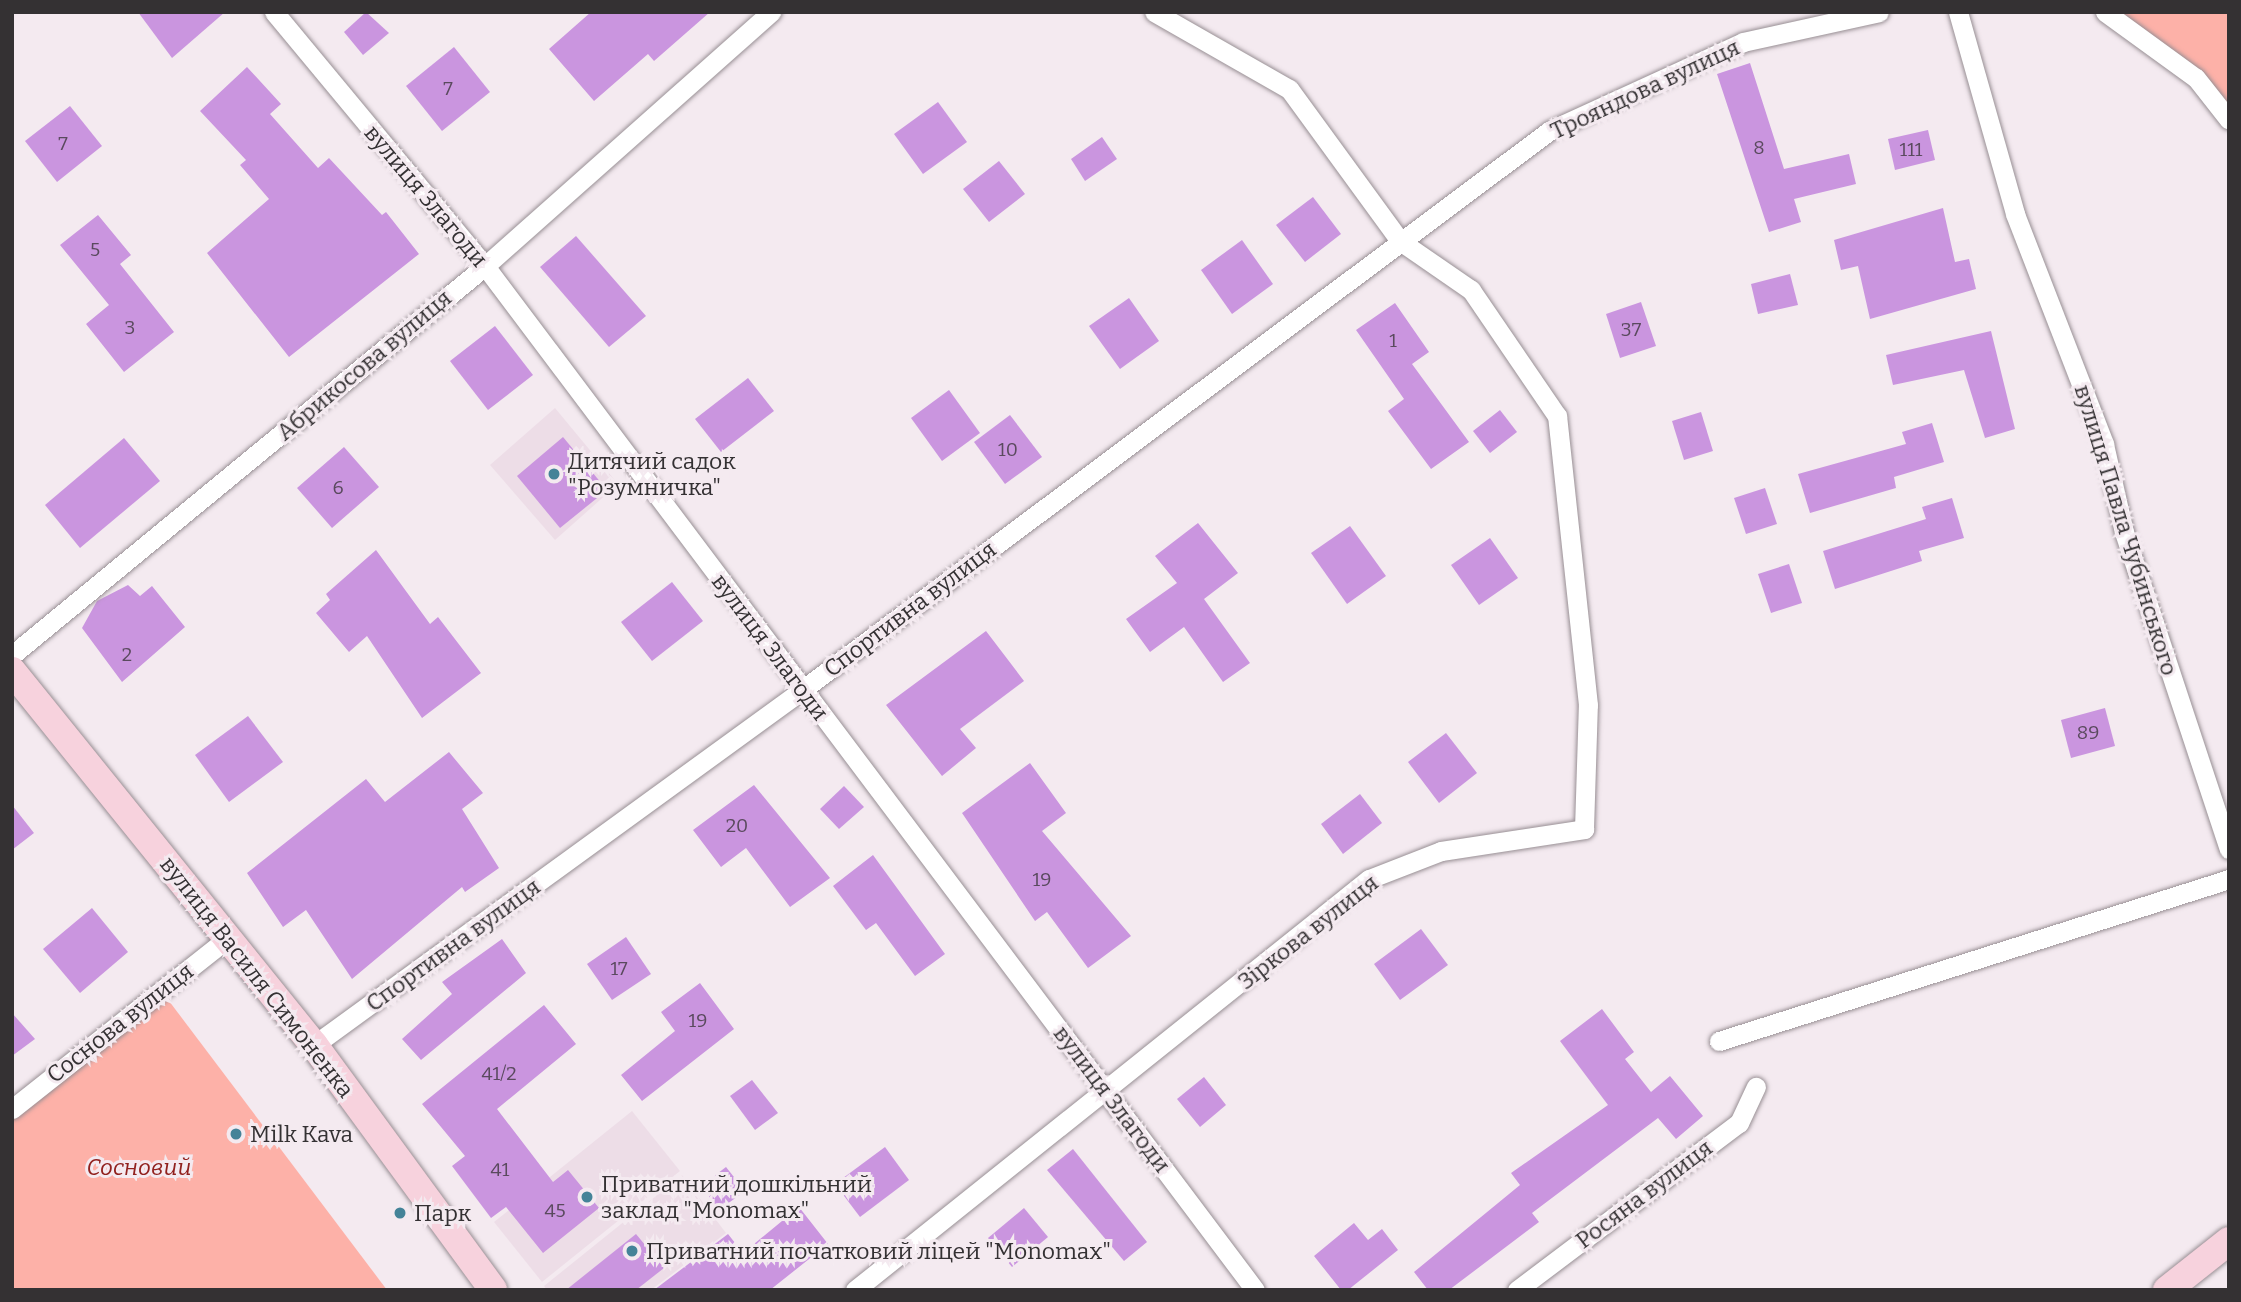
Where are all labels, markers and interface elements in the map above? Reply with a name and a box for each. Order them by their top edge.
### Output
street label: Трояндова вулиця [1546,33,1744,145]
house number: 7 [443,78,453,100]
street label: вулиця Злагоди [359,119,493,273]
house number: 7 [58,133,68,155]
house number: 8 [1753,137,1765,159]
house number: 111 [1899,139,1923,161]
house number: 5 [90,239,100,261]
street label: Абрикосова вулиця [271,284,457,446]
house number: 3 [125,317,135,339]
house number: 37 [1621,319,1641,341]
house number: 1 [1389,330,1397,352]
street label: вулиця Павла Чубинського [2069,381,2183,679]
house number: 10 [998,439,1018,461]
place label: Дитячий садок "Розумничка" [568,447,736,501]
marker: Дитячий садок "Розумничка" [546,466,562,482]
house number: 6 [332,477,344,499]
street label: Спортивна вулиця [818,535,1002,683]
street label: вулиця Злагоди [706,568,834,726]
house number: 2 [122,644,132,666]
house number: 89 [2077,722,2099,744]
house number: 20 [726,815,748,837]
street label: вулиця Василя Симоненка [154,851,360,1103]
house number: 19 [1033,869,1051,891]
street label: Зіркова вулиця [1232,869,1384,995]
street label: Спортивна вулиця [361,873,545,1017]
street label: Соснова вулиця [41,957,199,1089]
house number: 17 [610,958,628,980]
house number: 19 [689,1010,707,1032]
street label: вулиця Злагоди [1048,1020,1176,1178]
house number: 41/2 [481,1063,517,1085]
place label: Milk Kava [250,1120,353,1148]
marker: Milk Kava [228,1126,244,1142]
street label: Росяна вулиця [1570,1134,1718,1254]
park label: Сосновий [87,1153,191,1181]
house number: 41 [491,1159,509,1181]
place label: Приватний дошкільний заклад "Monomax" [601,1170,872,1224]
marker: Приватний дошкільний заклад "Monomax" [579,1189,595,1205]
place label: Парк [414,1199,471,1227]
house number: 45 [544,1200,566,1222]
marker: Парк [392,1205,408,1221]
place label: Приватний початковий ліцей "Monomax" [646,1237,1111,1265]
marker: Приватний початковий ліцей "Monomax" [624,1243,640,1259]

